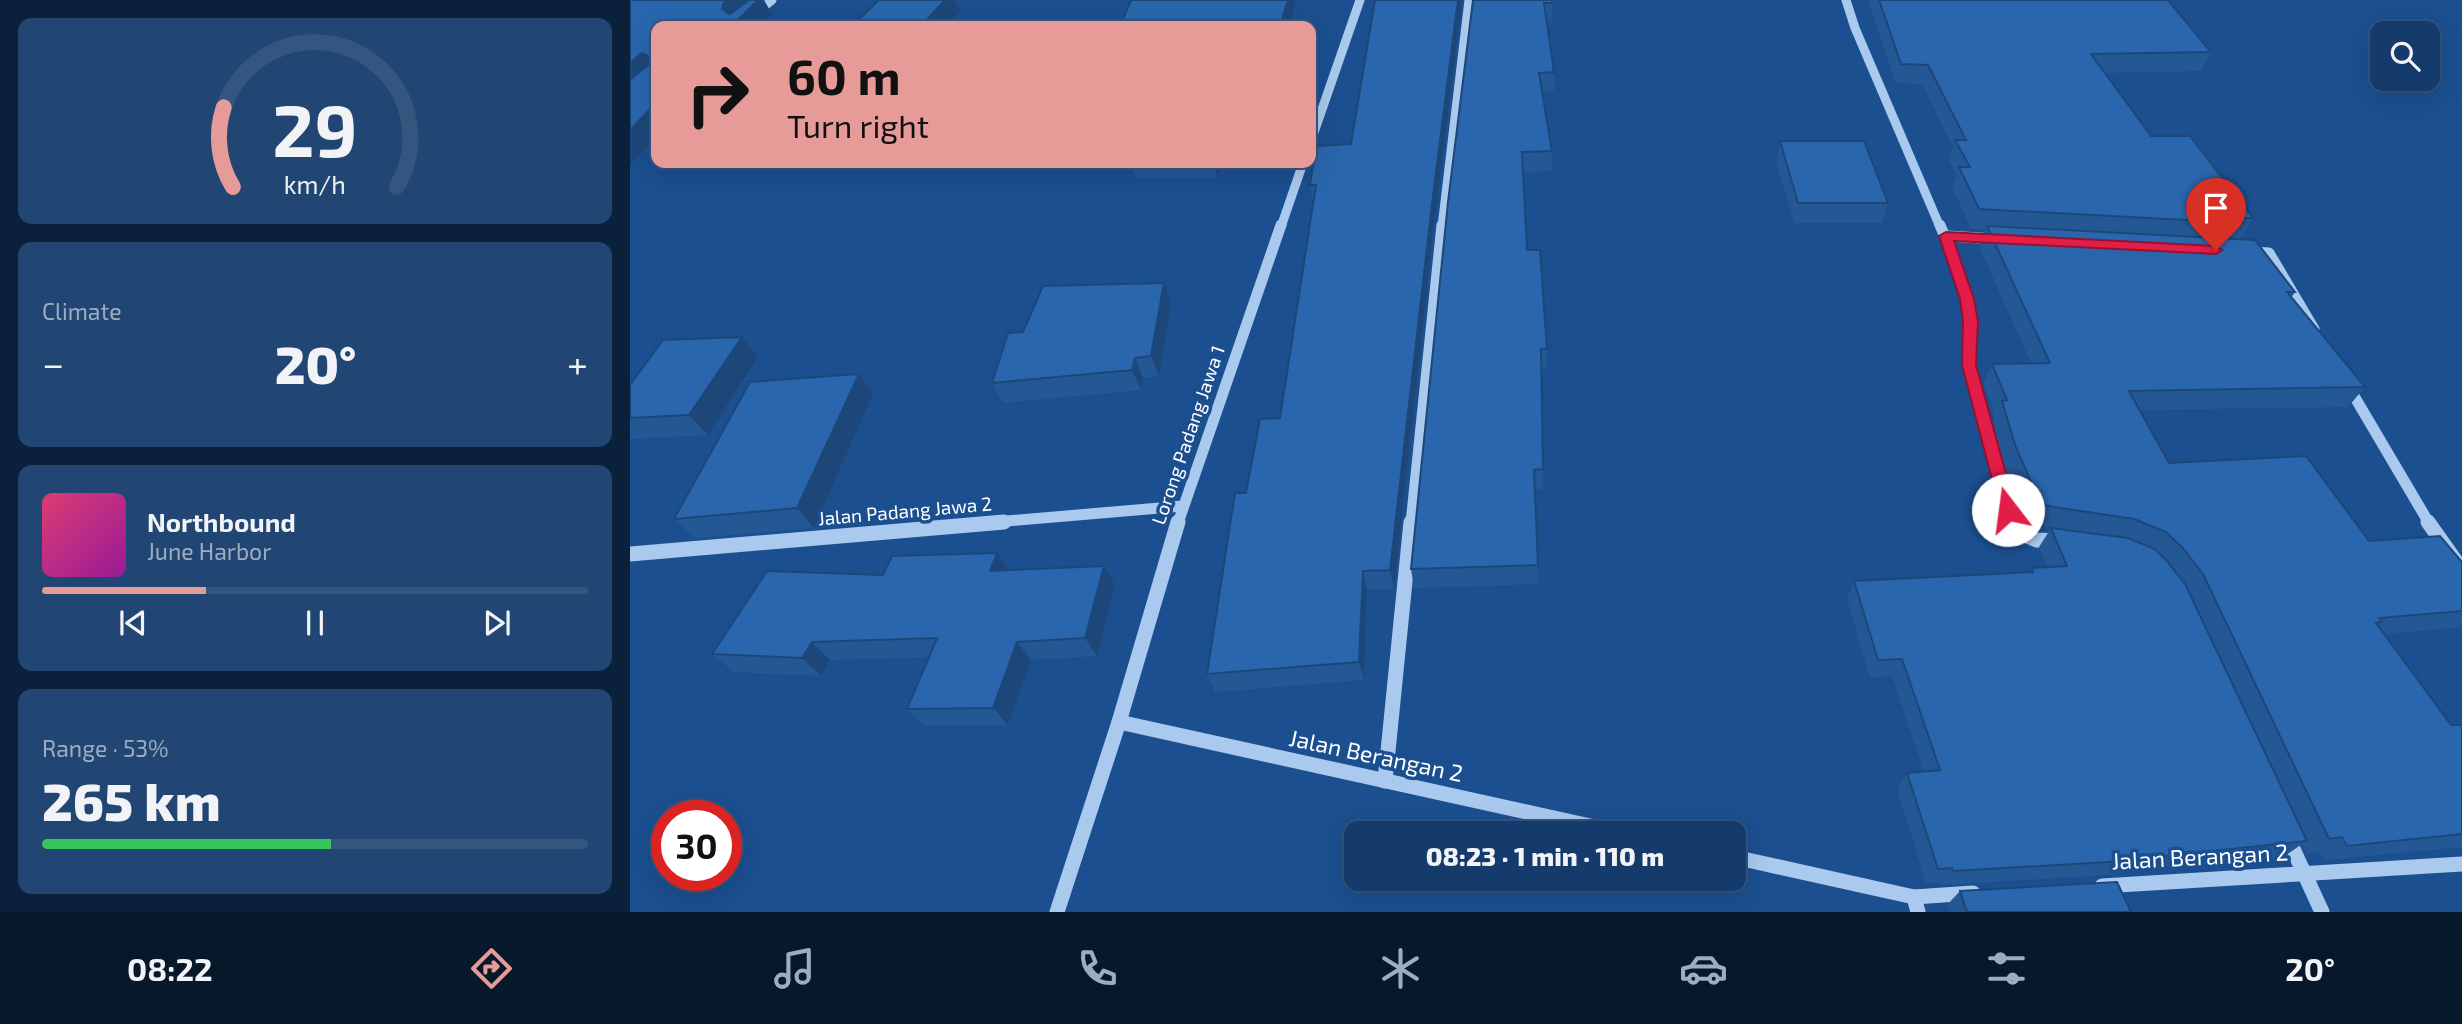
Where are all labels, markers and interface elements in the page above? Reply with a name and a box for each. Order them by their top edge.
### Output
map controls [2370,21,2440,91]
button: search [2370,21,2440,91]
text: 60 m [787,46,901,105]
icon: right [672,49,763,140]
text: 29 [272,84,358,172]
text: Turn right [787,106,929,144]
text: km/h [284,169,346,199]
pin [2186,178,2246,250]
icon: arrive [2197,189,2235,227]
text: Climate [42,297,122,325]
text: 20° [275,332,356,394]
text: − [42,340,64,386]
text: + [567,340,588,386]
street label: Lorong Padang Jawa 1 [1146,342,1229,527]
position arrow [1971,473,2045,547]
street label: Jalan Padang Jawa 2 [817,491,993,530]
text: Northbound [147,506,296,537]
text: June Harbor [147,537,271,565]
icon: previous [114,604,152,642]
icon: pause [296,604,334,642]
icon: next [478,604,516,642]
street label: Jalan Berangan 2 [1287,723,1466,787]
text: Range · 53% [42,734,169,762]
text: 265 km [42,769,221,831]
speed limit sign: 30 [651,800,742,891]
street label: Jalan Berangan 2 [2111,837,2289,875]
text: 08:23 · 1 min · 110 m [1426,840,1664,871]
icon: directions [467,944,516,993]
icon: music [770,944,819,993]
icon: phone [1073,944,1122,993]
icon: climate [1376,944,1425,993]
icon: car [1679,944,1728,993]
icon: filters [1982,944,2031,993]
text: 08:22 [127,949,213,987]
text: 20° [2285,949,2335,987]

